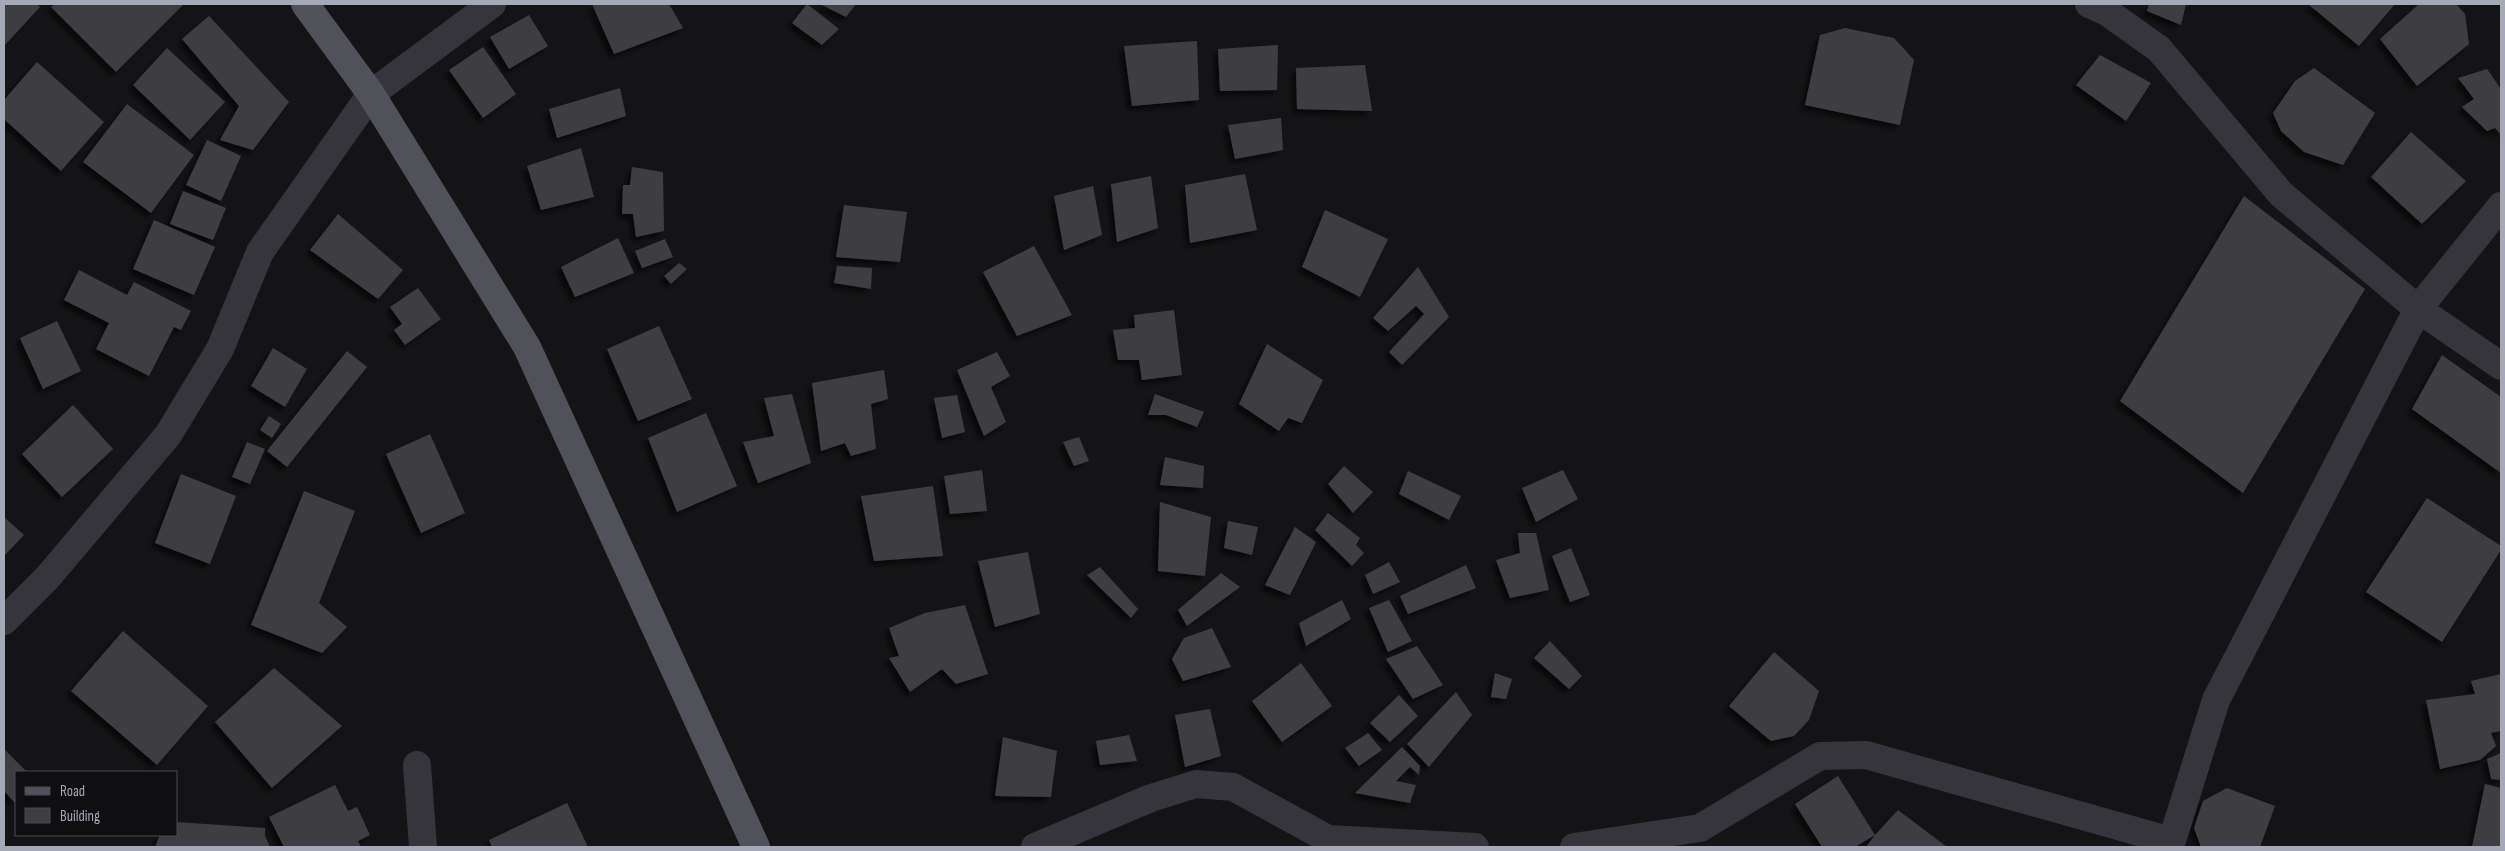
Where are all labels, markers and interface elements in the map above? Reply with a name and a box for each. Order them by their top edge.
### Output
legend [15,771,178,836]
text: Road [60,782,85,801]
text: Building [60,807,100,826]

